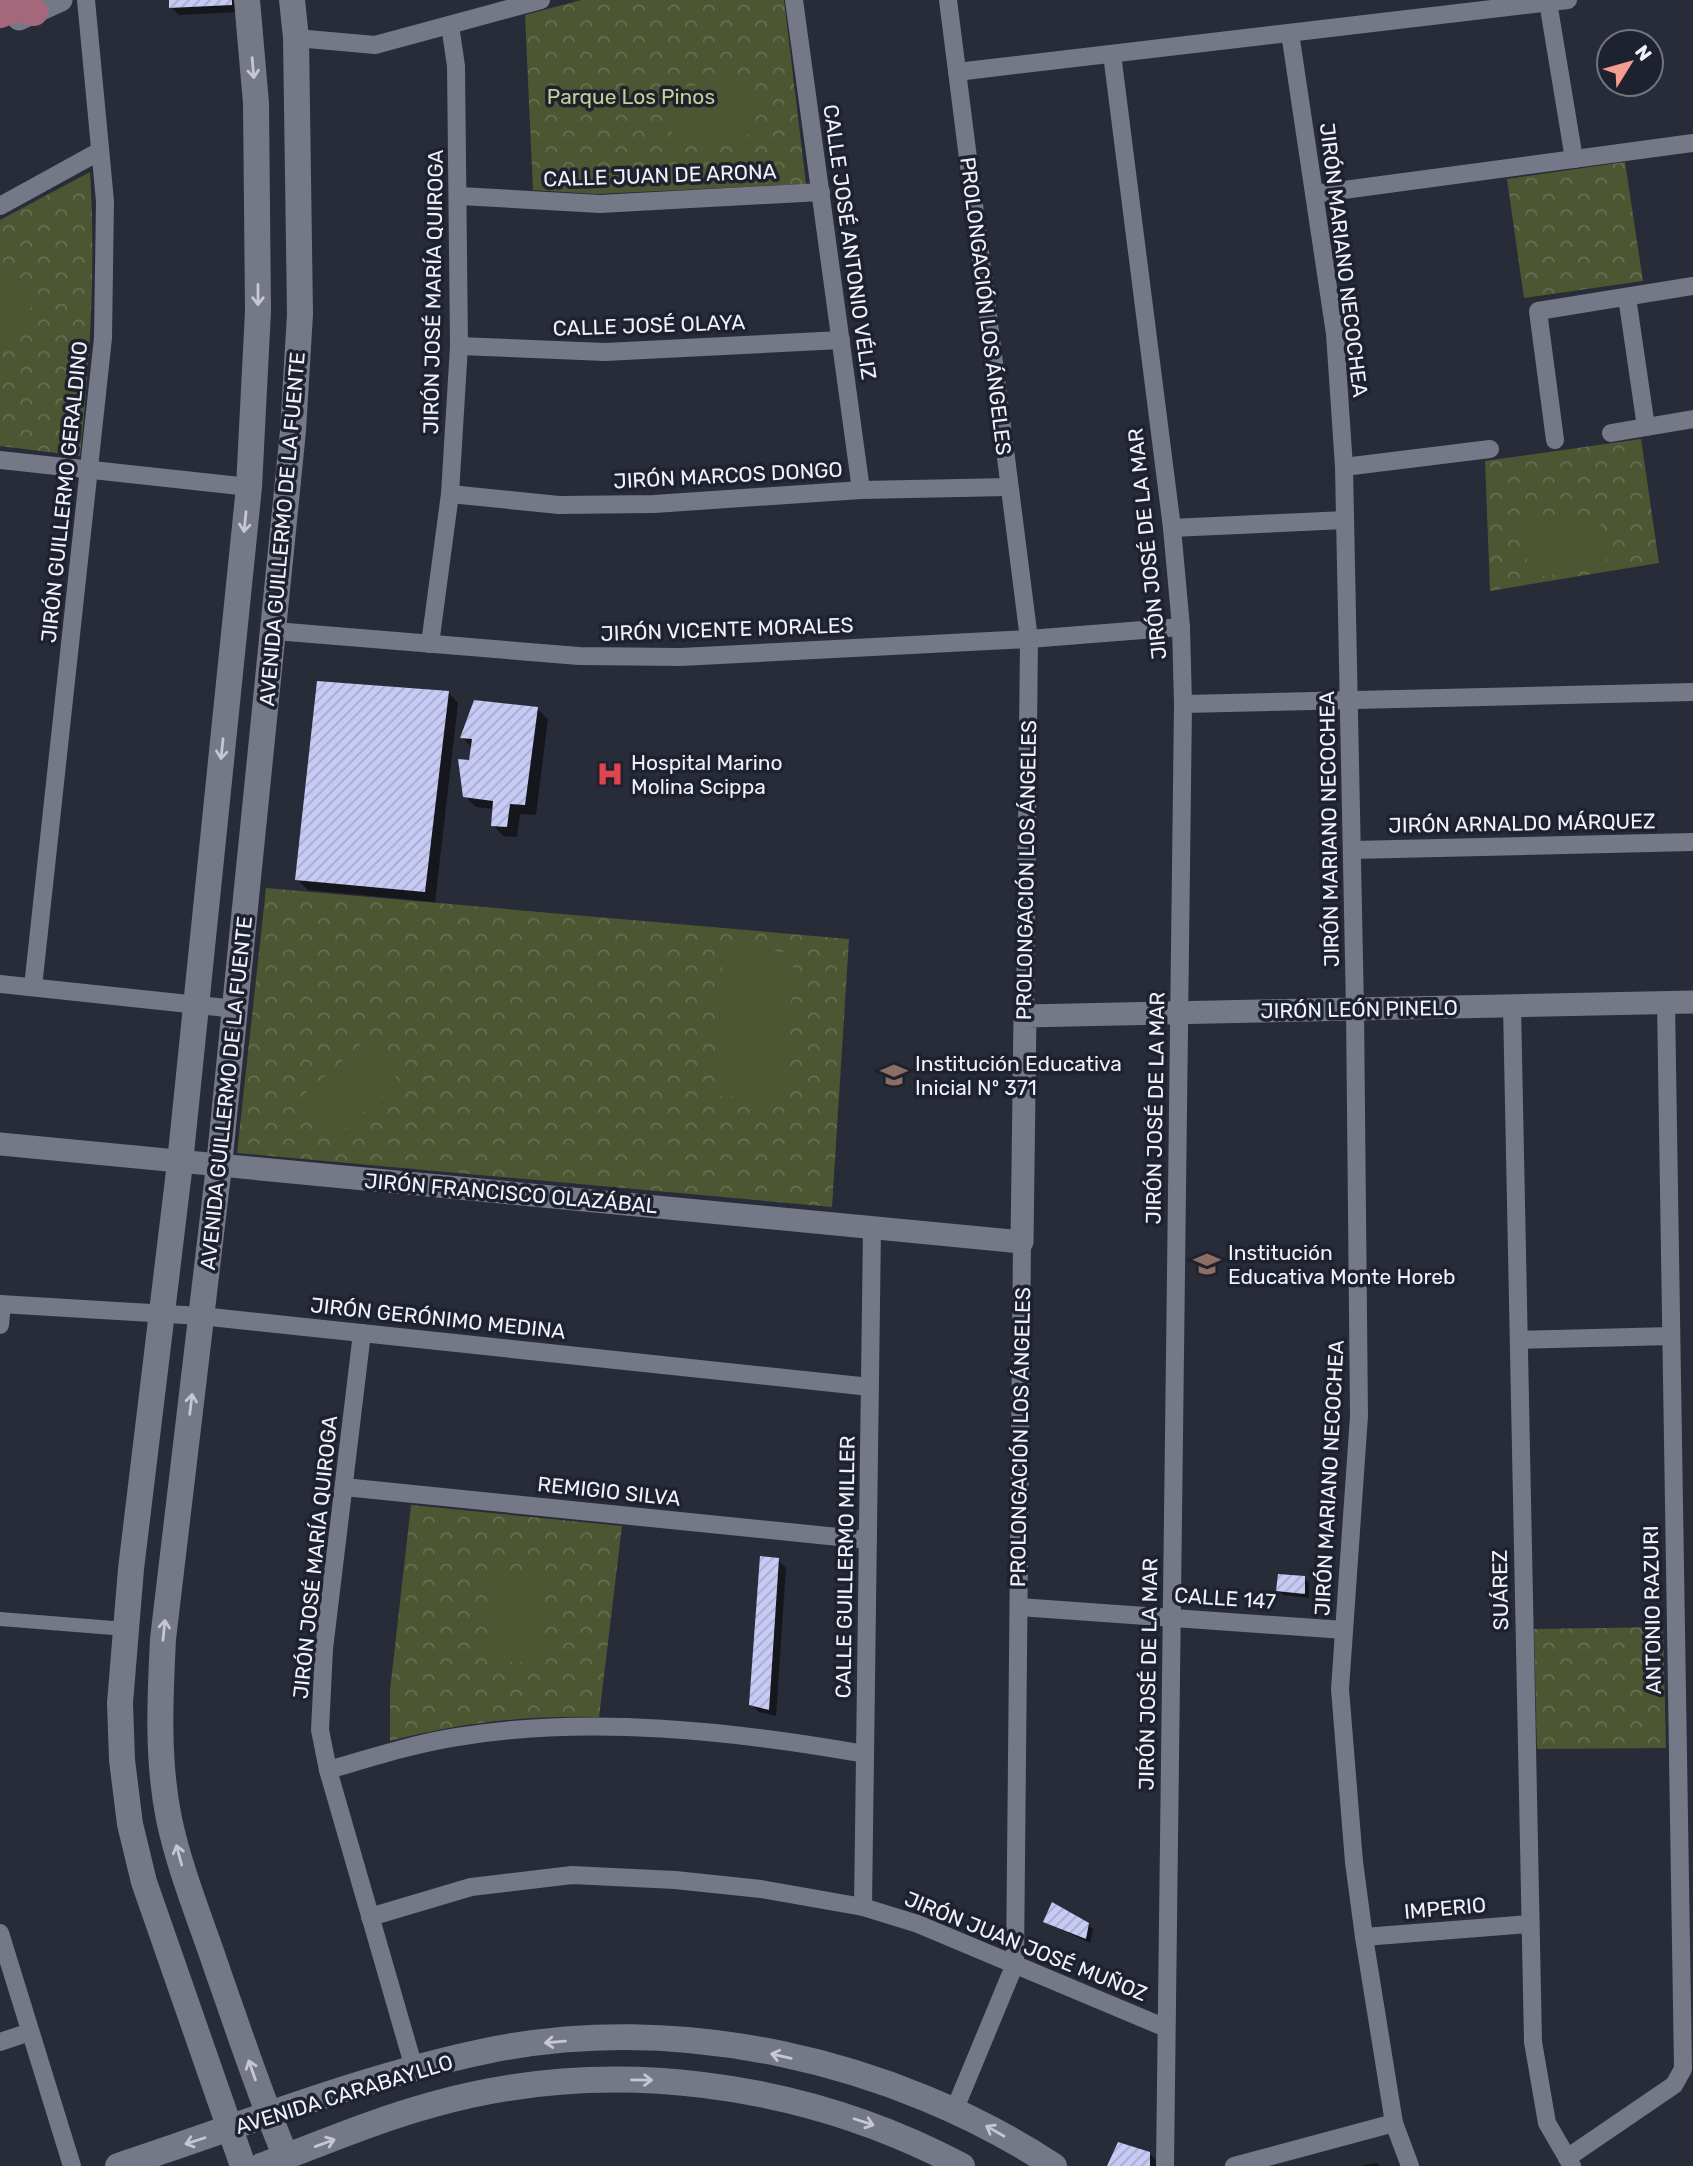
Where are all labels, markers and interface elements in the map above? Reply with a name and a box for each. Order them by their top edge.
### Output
north arrow [1595,28,1665,98]
text: N [1630,41,1656,65]
one-way arrow [247,56,260,79]
park label: Parque Los Pinos [547,84,715,109]
street label: CALLE JOSÉ ANTONIO VÉLIZ [818,103,882,381]
street label: JIRÓN MARIANO NECOCHEA [1315,121,1373,399]
street label: JIRÓN JOSÉ MARÍA QUIROGA [418,149,448,435]
street label: PROLONGACIÓN LOS ÁNGELES [955,156,1017,456]
street label: CALLE JUAN DE ARONA [543,158,777,192]
one-way arrow [251,284,265,307]
street label: CALLE JOSÉ OLAYA [552,309,746,341]
street label: JIRÓN GUILLERMO GERALDINO [36,340,92,644]
street label: AVENIDA GUILLERMO DE LA FUENTE [254,351,310,707]
street label: JIRÓN JOSÉ DE LA MAR [1122,427,1172,661]
street label: JIRÓN MARCOS DONGO [613,457,843,493]
one-way arrow [238,511,251,533]
street label: JIRÓN VICENTE MORALES [600,612,854,646]
street label: JIRÓN MARIANO NECOCHEA [1314,691,1344,967]
street label: PROLONGACIÓN LOS ÁNGELES [1011,720,1041,1020]
one-way arrow [215,737,228,760]
place label: Hospital Marino Molina Scippa [631,750,783,799]
hospital icon: Hospital Marino Molina Scippa [595,759,625,789]
street label: JIRÓN ARNALDO MÁRQUEZ [1388,808,1656,838]
street label: AVENIDA GUILLERMO DE LA FUENTE [195,915,257,1271]
street label: JIRÓN JOSÉ DE LA MAR [1140,992,1170,1224]
street label: JIRÓN LEÓN PINELO [1260,995,1458,1023]
place label: Institución Educativa Inicial Nº 371 [915,1051,1122,1100]
school or university icon: Institución Educativa Inicial Nº 371 [879,1060,909,1090]
street label: JIRÓN FRANCISCO OLAZÁBAL [363,1168,659,1218]
place label: Institución Educativa Monte Horeb [1228,1240,1456,1289]
school or university icon: Institución Educativa Monte Horeb [1192,1249,1222,1279]
street label: PROLONGACIÓN LOS ÁNGELES [1005,1287,1035,1587]
street label: JIRÓN GERÓNIMO MEDINA [309,1292,567,1344]
street label: JIRÓN MARIANO NECOCHEA [1309,1339,1349,1617]
one-way arrow [184,1393,197,1415]
street label: JIRÓN JOSÉ MARÍA QUIROGA [288,1414,342,1700]
street label: CALLE GUILLERMO MILLER [830,1435,860,1699]
street label: REMIGIO SILVA [536,1471,682,1511]
street label: ANTONIO RAZURI [1638,1525,1666,1695]
street label: SUÁREZ [1487,1549,1513,1631]
street label: JIRÓN JOSÉ DE LA MAR [1133,1558,1163,1790]
street label: CALLE 147 [1173,1582,1277,1614]
one-way arrow [158,1619,171,1641]
one-way arrow [172,1844,185,1867]
street label: JIRÓN JUAN JOSÉ MUÑOZ [901,1886,1151,2006]
street label: IMPERIO [1403,1892,1487,1924]
one-way arrow [544,2036,567,2049]
street label: AVENIDA CARABAYLLO [232,2049,456,2139]
one-way arrow [770,2049,793,2062]
one-way arrow [245,2060,257,2082]
one-way arrow [630,2074,653,2087]
one-way arrow [853,2117,875,2129]
one-way arrow [985,2124,1006,2137]
one-way arrow [184,2135,206,2148]
one-way arrow [313,2136,335,2148]

